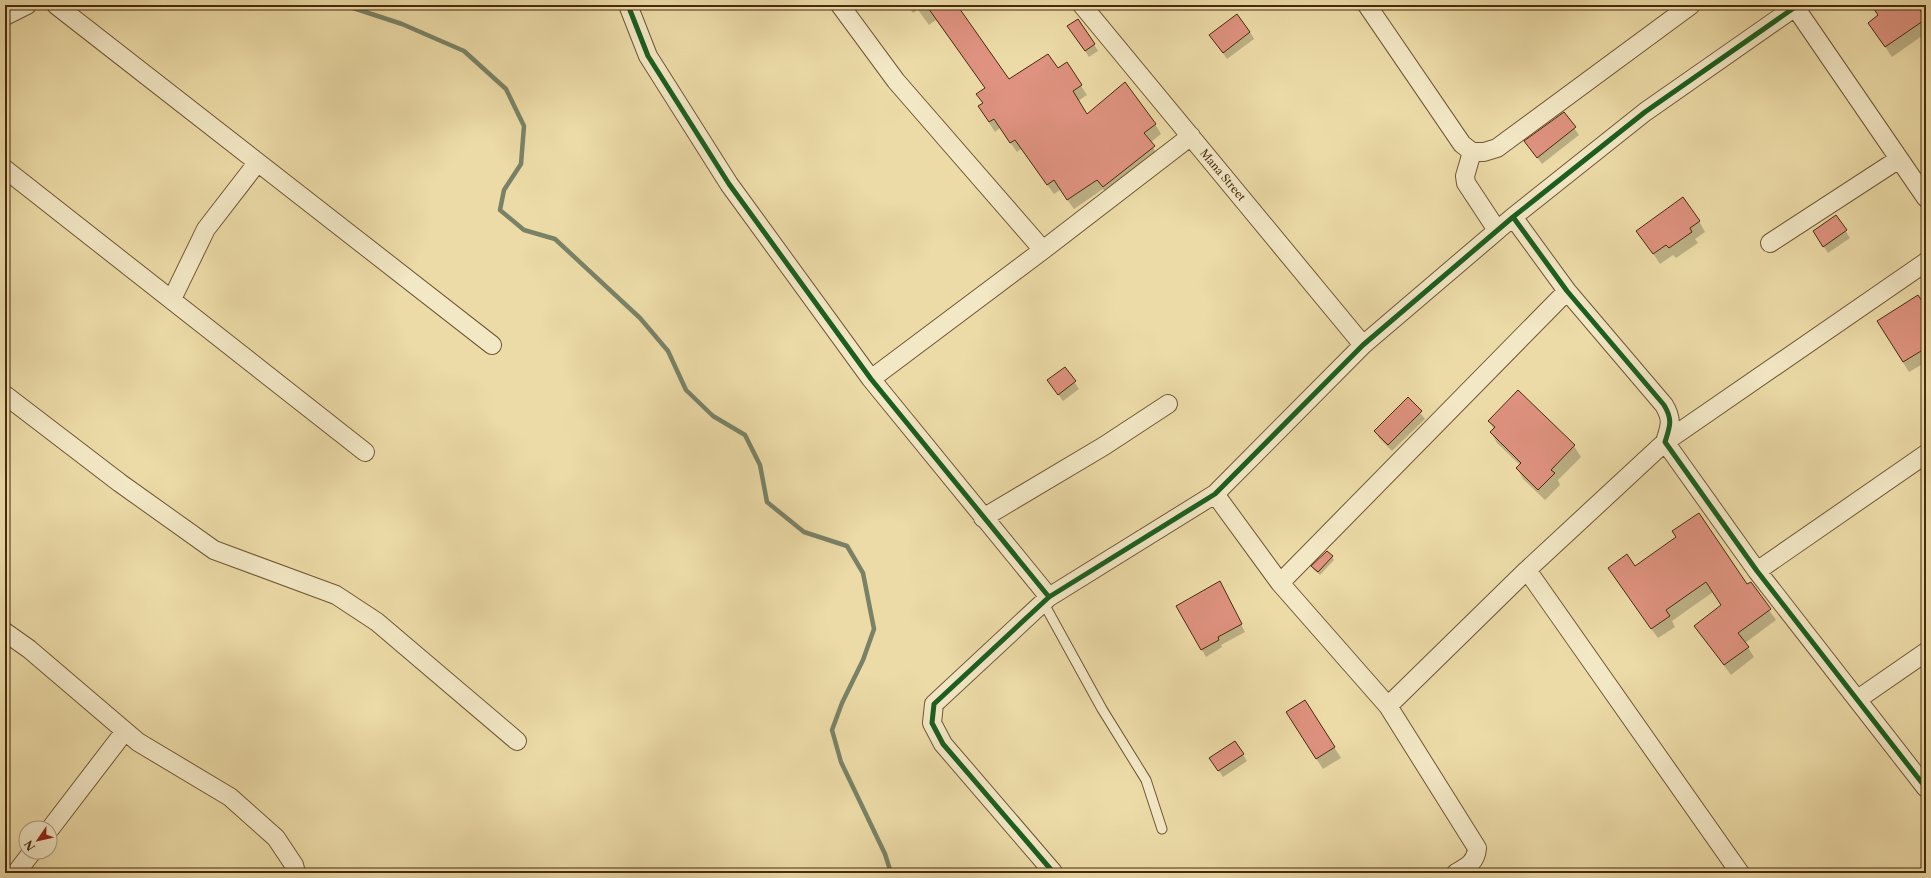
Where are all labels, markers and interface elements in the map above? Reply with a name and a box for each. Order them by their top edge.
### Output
street label: Mana Street [1197,146,1249,204]
north arrow [18,820,58,860]
text: N [21,837,38,853]

